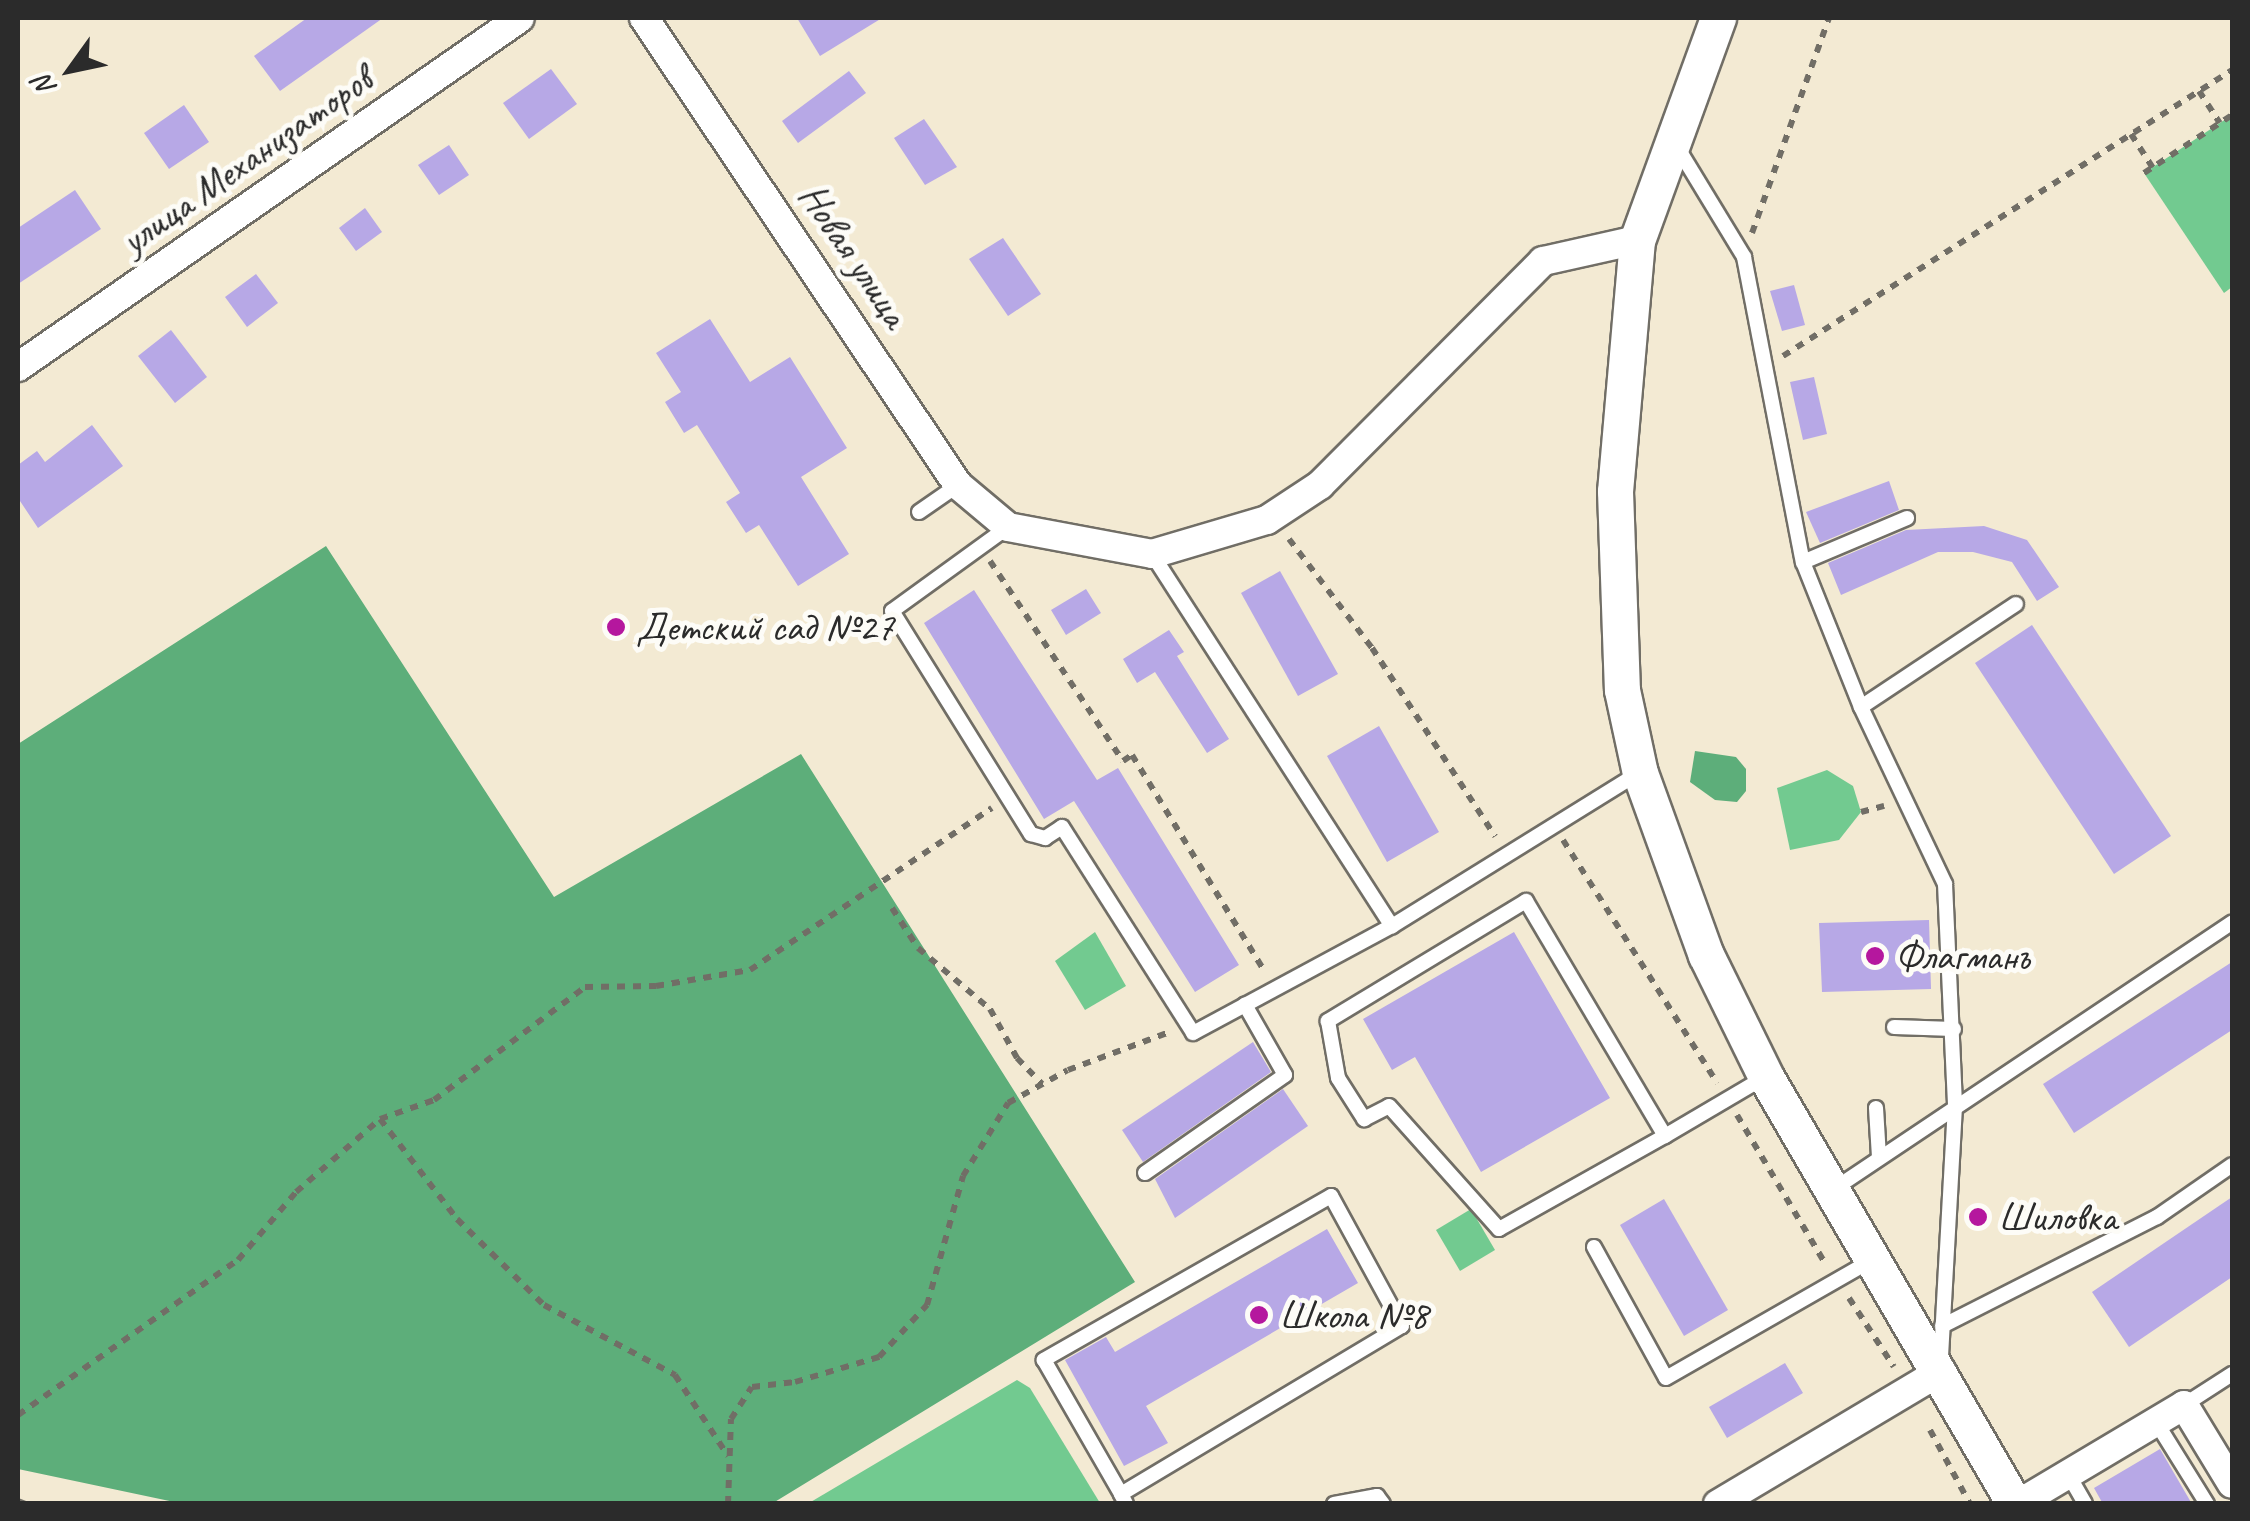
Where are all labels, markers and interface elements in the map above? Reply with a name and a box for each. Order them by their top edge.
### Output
north arrow [20,20,120,120]
street label: улица Механизаторов [112,56,380,264]
text: N [25,70,64,103]
street label: Новая улица [788,173,920,337]
place label: Детский сад №27 [636,603,894,651]
marker: Детский сад №27 [605,616,627,638]
place label: Флагманъ [1895,932,2030,980]
marker: Флагманъ [1864,945,1886,967]
place label: Шиловка [1998,1193,2117,1241]
marker: Шиловка [1967,1206,1989,1228]
place label: Школа №8 [1279,1291,1428,1339]
marker: Школа №8 [1248,1304,1270,1326]

